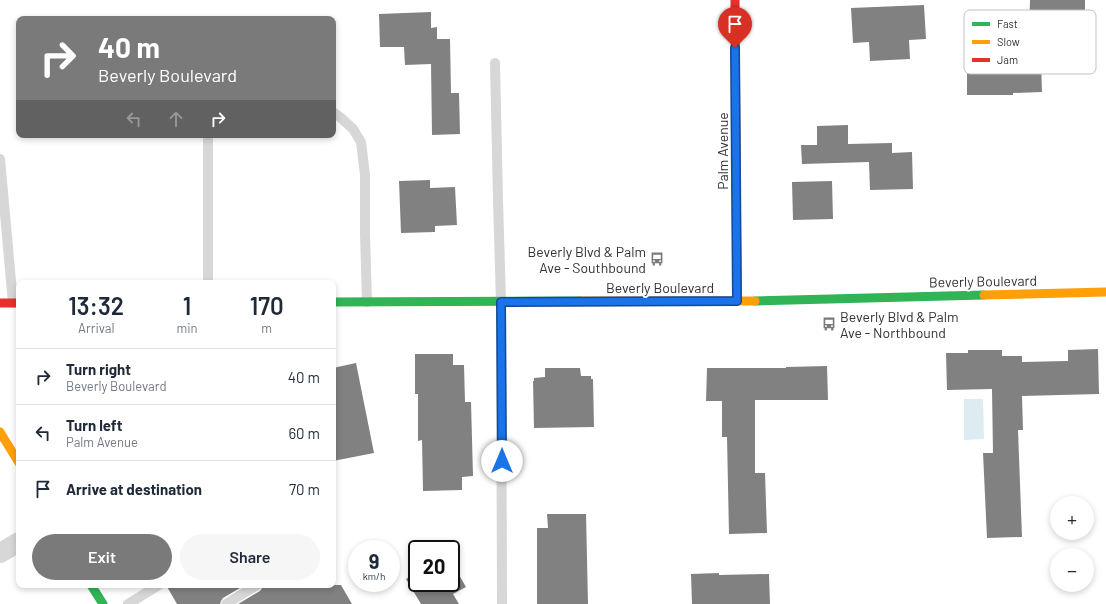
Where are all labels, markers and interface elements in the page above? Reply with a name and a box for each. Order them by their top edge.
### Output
pin [718,7.0,752,48]
legend [964,10,1096,74]
icon: arrive [724,13,746,35]
text: Fast [997,17,1018,30]
text: 40 m [98,30,160,64]
icon: right [32,32,84,84]
text: Slow [997,35,1020,48]
text: Jam [997,53,1018,66]
text: Beverly Boulevard [98,64,237,86]
icon: left [123,108,145,130]
icon: ahead [165,108,187,130]
icon: right [207,108,229,130]
street label: Palm Avenue [714,112,731,190]
place label: Beverly Blvd & Palm Ave - Southbound [527,243,646,276]
bus stop icon: Beverly Blvd & Palm Ave - Southbound [649,251,665,267]
street label: Beverly Boulevard [929,272,1037,290]
street label: Beverly Boulevard [606,279,714,296]
text: 13:32 [68,291,124,320]
text: 1 [183,291,191,320]
text: 170 [250,291,284,320]
place label: Beverly Blvd & Palm Ave - Northbound [840,308,959,341]
bus stop icon: Beverly Blvd & Palm Ave - Northbound [821,316,837,332]
text: Arrival [78,320,114,336]
text: min [176,320,197,336]
text: m [261,320,272,336]
text: Turn right [66,360,131,378]
icon: right [32,366,54,388]
text: 40 m [288,368,320,386]
text: Beverly Boulevard [66,378,167,394]
text: Turn left [66,416,122,434]
icon: left [32,422,54,444]
text: 60 m [288,424,320,442]
text: Palm Avenue [66,434,138,450]
position arrow [481,440,523,482]
icon: arrive [32,478,54,500]
text: Arrive at destination [66,480,202,498]
text: 70 m [289,480,320,498]
map controls [1050,496,1094,592]
button: + [1050,496,1094,540]
button: Exit [32,534,172,580]
button: Share [180,534,320,580]
speed limit sign: 20 [408,540,460,592]
button: − [1050,548,1094,592]
text: 9 [369,549,379,573]
text: km/h [363,570,385,582]

